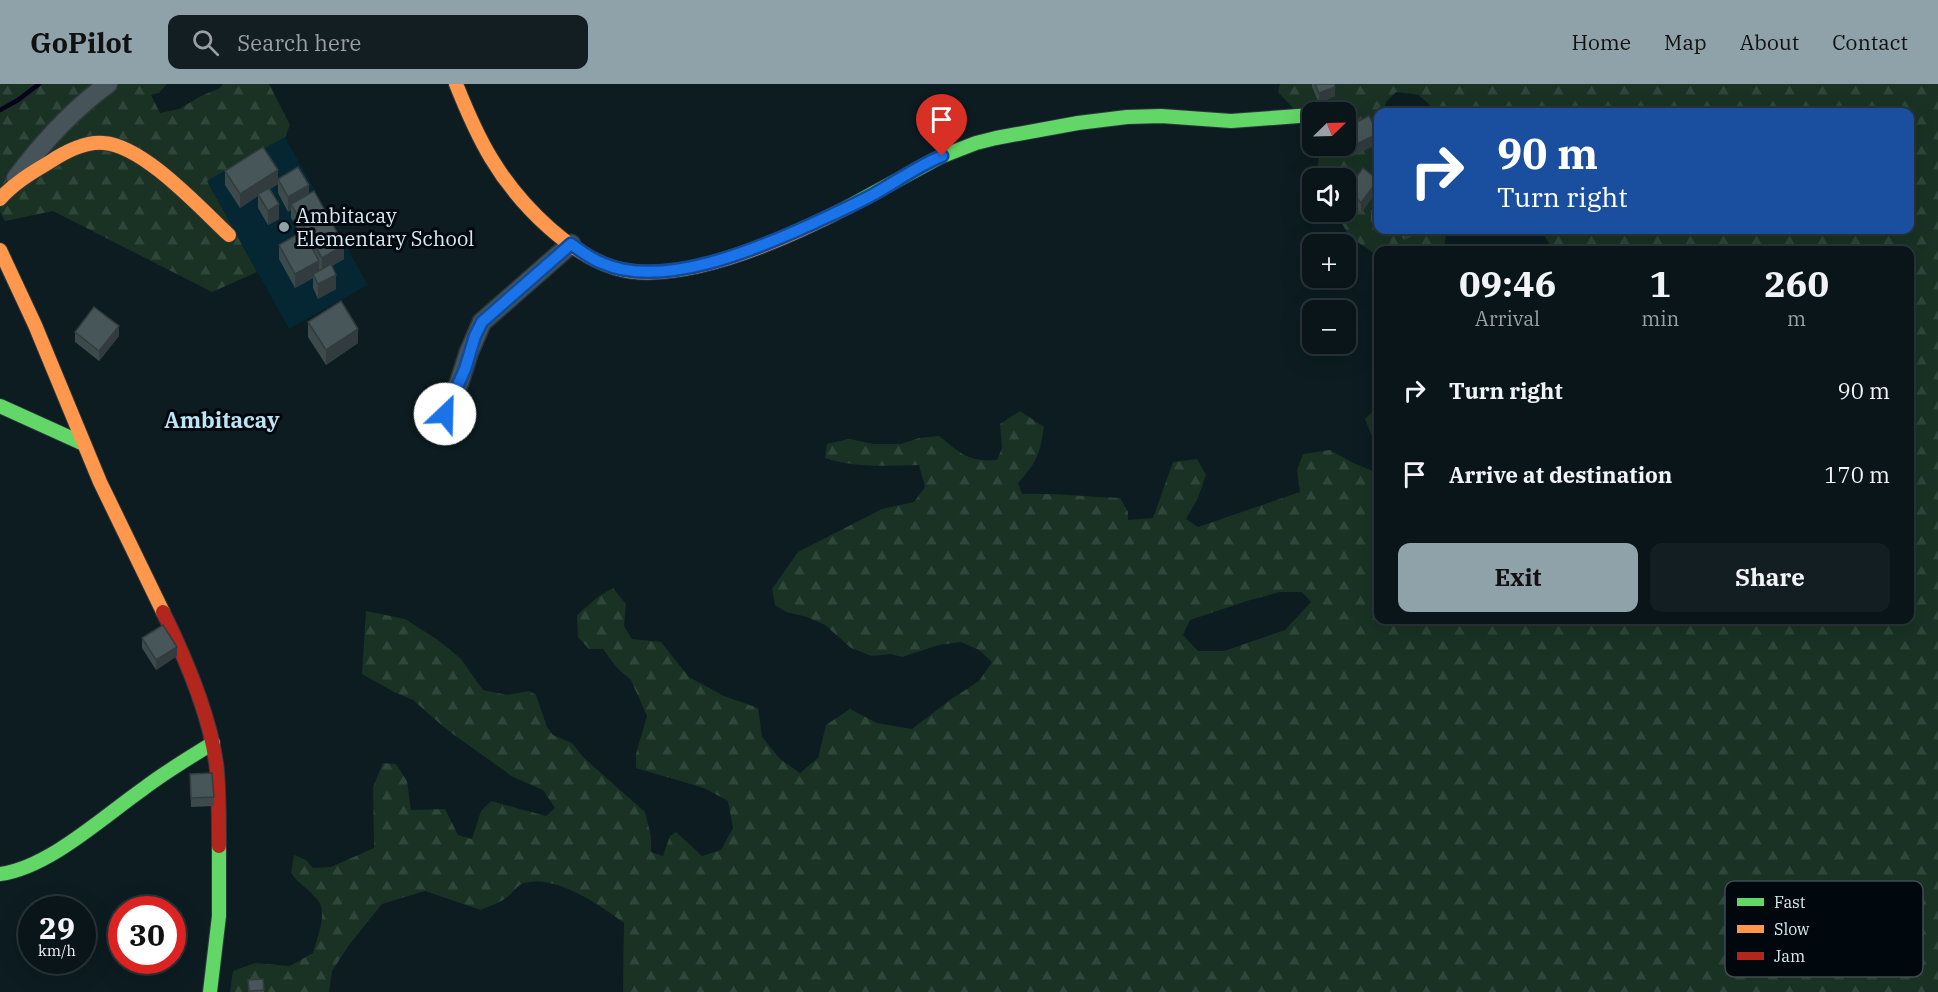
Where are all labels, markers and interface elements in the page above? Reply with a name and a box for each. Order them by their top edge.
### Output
search box [168,15,588,69]
text: GoPilot [30,24,132,61]
icon: search [189,26,222,59]
text: Search here [237,28,361,57]
text: Home [1571,28,1631,56]
text: Map [1664,28,1707,56]
text: About [1740,28,1799,56]
text: Contact [1832,28,1908,56]
pin [916,94,967,156]
north arrow [1302,102,1356,156]
map controls [1302,102,1356,354]
icon: arrive [925,103,958,136]
text: 90 m [1497,126,1598,181]
icon: right [1398,132,1476,210]
button: sound [1302,168,1356,222]
text: Turn right [1497,179,1628,214]
place label: Ambitacay Elementary School [296,202,474,252]
marker: Ambitacay Elementary School [277,220,291,234]
button: + [1302,234,1356,288]
text: 09:46 [1459,260,1556,307]
text: 1 [1649,260,1671,307]
text: 260 [1764,260,1829,307]
button: − [1302,300,1356,354]
text: Arrival [1475,305,1540,332]
text: min [1641,305,1679,332]
text: m [1787,305,1806,332]
icon: right [1398,374,1431,407]
text: Turn right [1449,376,1563,405]
text: 90 m [1838,376,1890,405]
position arrow [413,382,477,446]
district label: Ambitacay [164,405,280,434]
icon: arrive [1398,458,1431,491]
text: Arrive at destination [1449,460,1672,489]
text: 170 m [1824,460,1890,489]
button: Exit [1398,543,1638,612]
button: Share [1650,543,1890,612]
legend [1725,881,1923,977]
text: Fast [1774,892,1806,912]
speed limit sign: 30 [108,896,186,974]
text: 29 [39,908,75,947]
text: Slow [1774,919,1810,939]
text: km/h [38,941,76,960]
text: Jam [1774,946,1805,966]

